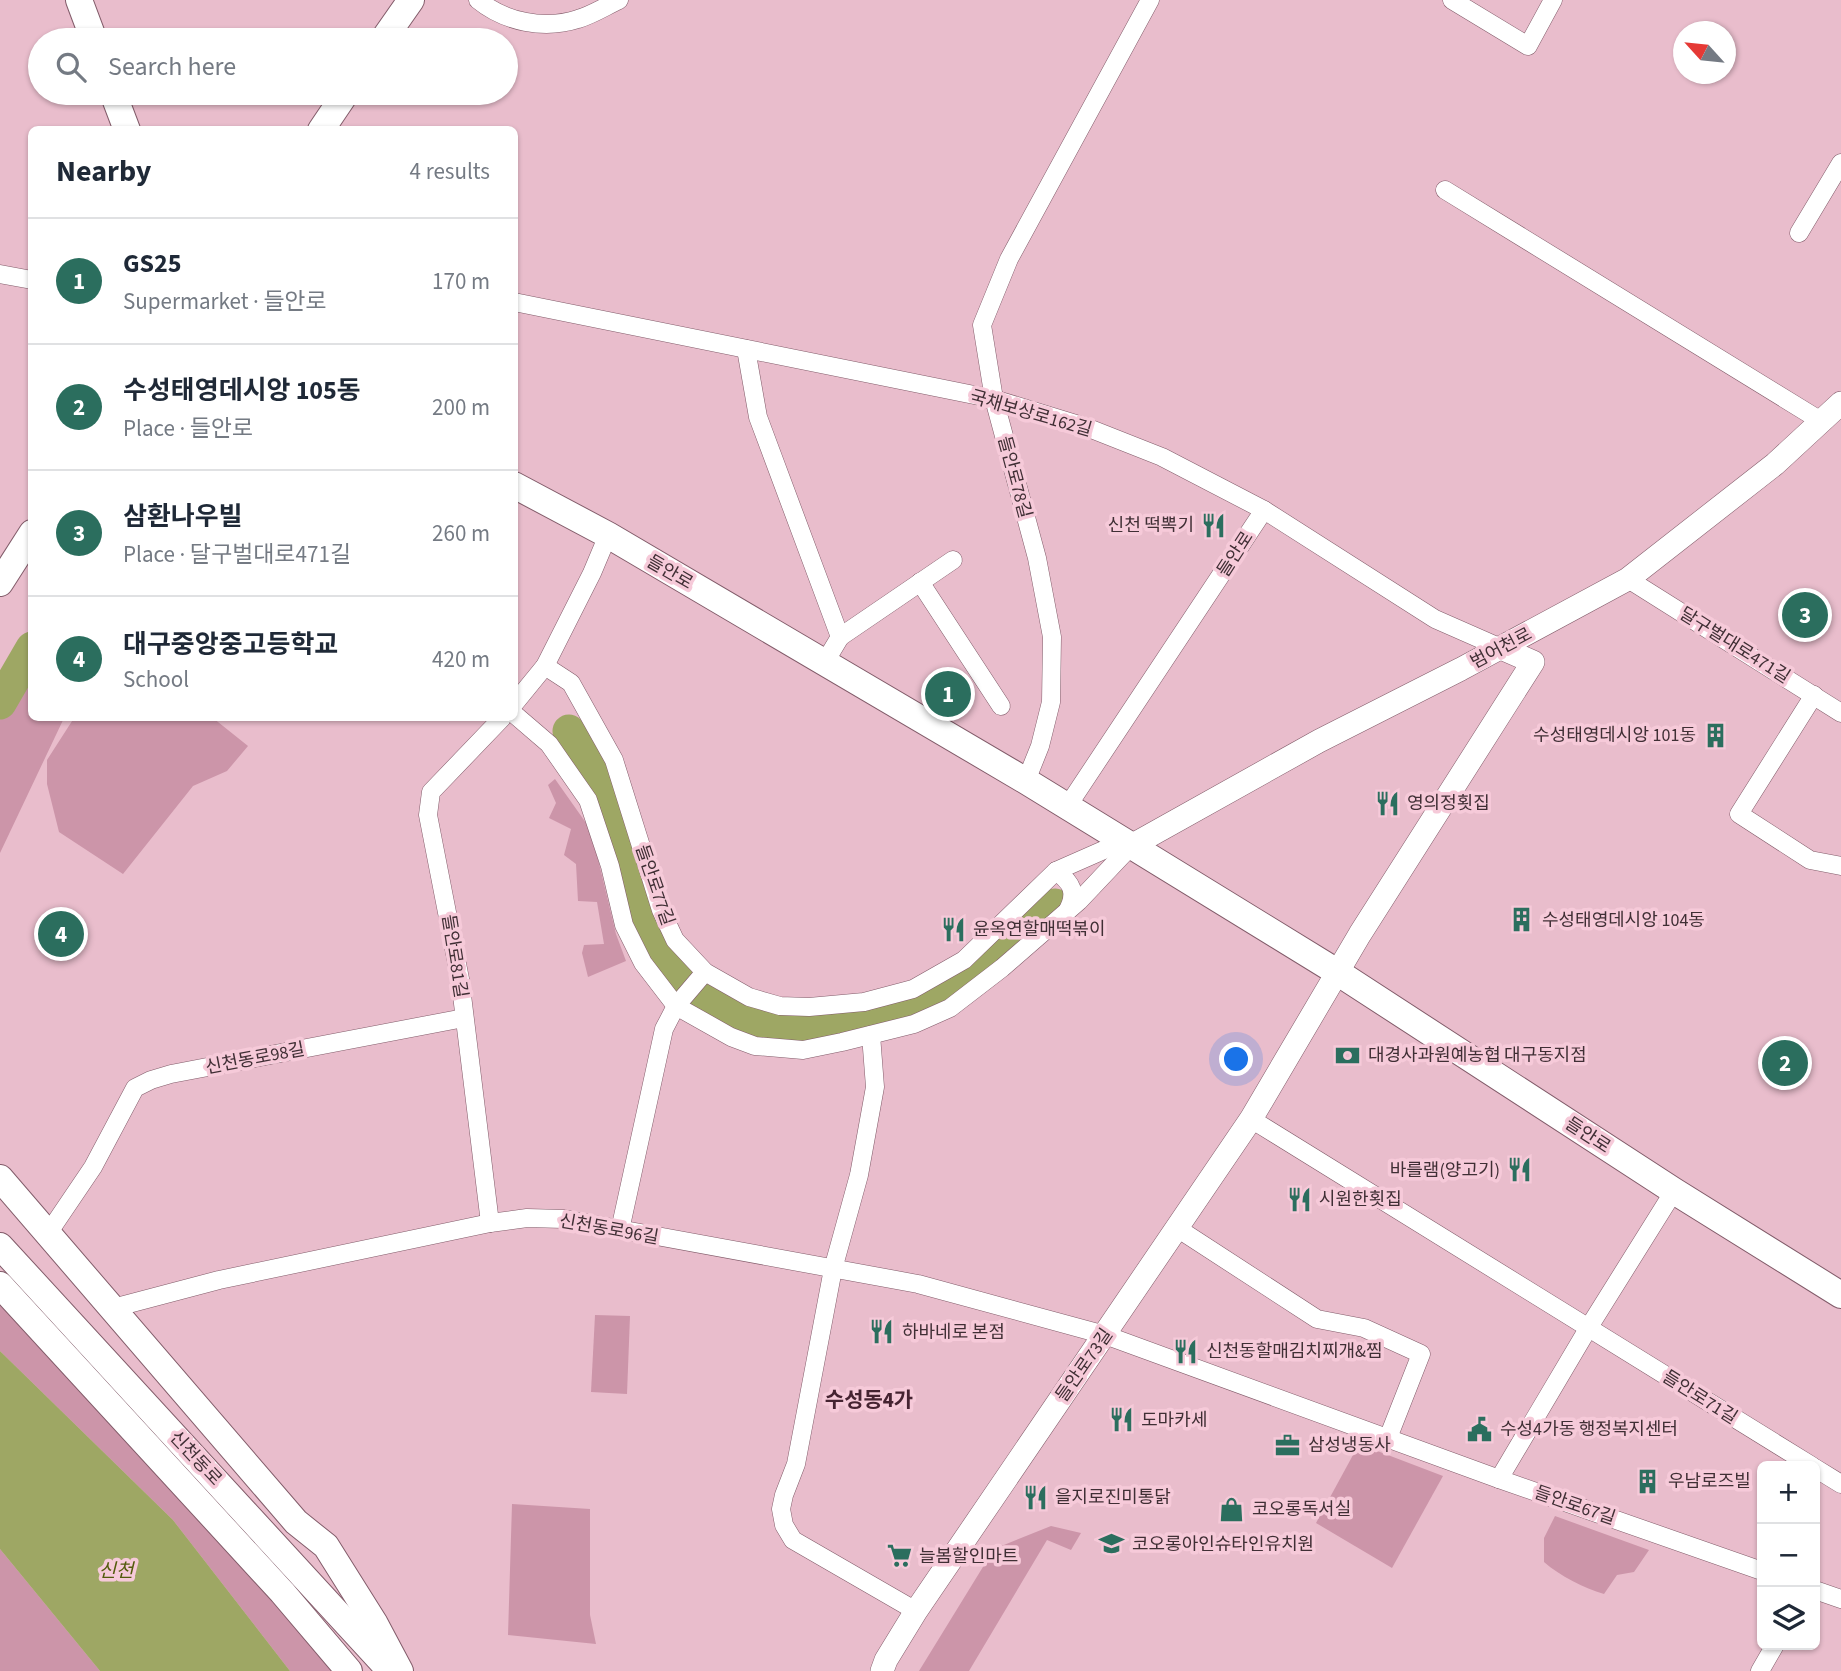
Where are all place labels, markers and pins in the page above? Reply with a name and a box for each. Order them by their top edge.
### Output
restaurant icon: 신천 떡뽁기 [1200,511,1228,539]
place label: 신천 떡뽁기 [1108,513,1194,538]
pin: 3 [1782,589,1828,641]
pin: 1 [925,668,971,720]
building icon: 수성태영데시앙 101동 [1702,721,1730,749]
place label: 수성태영데시앙 101동 [1533,723,1696,748]
restaurant icon: 영의정횟집 [1373,789,1401,817]
place label: 영의정횟집 [1407,791,1490,816]
building icon: 수성태영데시앙 104동 [1508,906,1536,934]
pin: 4 [38,908,84,960]
place label: 수성태영데시앙 104동 [1542,908,1705,933]
restaurant icon: 윤옥연할매떡볶이 [939,915,967,943]
place label: 윤옥연할매떡볶이 [973,917,1105,942]
pin: 2 [1762,1037,1808,1089]
bank icon: 대경사과원예농협 대구동지점 [1334,1041,1362,1069]
place label: 대경사과원예농협 대구동지점 [1368,1043,1587,1068]
restaurant icon: 바를램(양고기) [1506,1156,1534,1184]
place label: 바를램(양고기) [1390,1158,1500,1183]
restaurant icon: 시원한횟집 [1285,1185,1313,1213]
place label: 시원한횟집 [1319,1187,1402,1212]
restaurant icon: 하바네로 본점 [868,1318,896,1346]
place label: 하바네로 본점 [902,1320,1005,1345]
restaurant icon: 신천동할매김치찌개&찜 [1172,1337,1200,1365]
place label: 신천동할매김치찌개&찜 [1206,1339,1383,1364]
restaurant icon: 도마카세 [1107,1406,1135,1434]
place label: 도마카세 [1141,1408,1207,1433]
public building icon: 수성4가동 행정복지센터 [1466,1415,1494,1443]
place label: 수성4가동 행정복지센터 [1500,1417,1678,1442]
office icon: 삼성냉동사 [1274,1431,1302,1459]
place label: 삼성냉동사 [1308,1433,1391,1458]
building icon: 우남로즈빌 [1634,1467,1662,1495]
place label: 우남로즈빌 [1668,1469,1751,1494]
restaurant icon: 을지로진미통닭 [1021,1483,1049,1511]
place label: 을지로진미통닭 [1055,1485,1171,1510]
shop icon: 코오롱독서실 [1218,1495,1246,1523]
place label: 코오롱독서실 [1252,1497,1351,1522]
school or university icon: 코오롱아인슈타인유치원 [1098,1530,1126,1558]
place label: 코오롱아인슈타인유치원 [1132,1532,1314,1557]
supermarket icon: 늘봄할인마트 [885,1542,913,1570]
place label: 늘봄할인마트 [919,1544,1018,1569]

